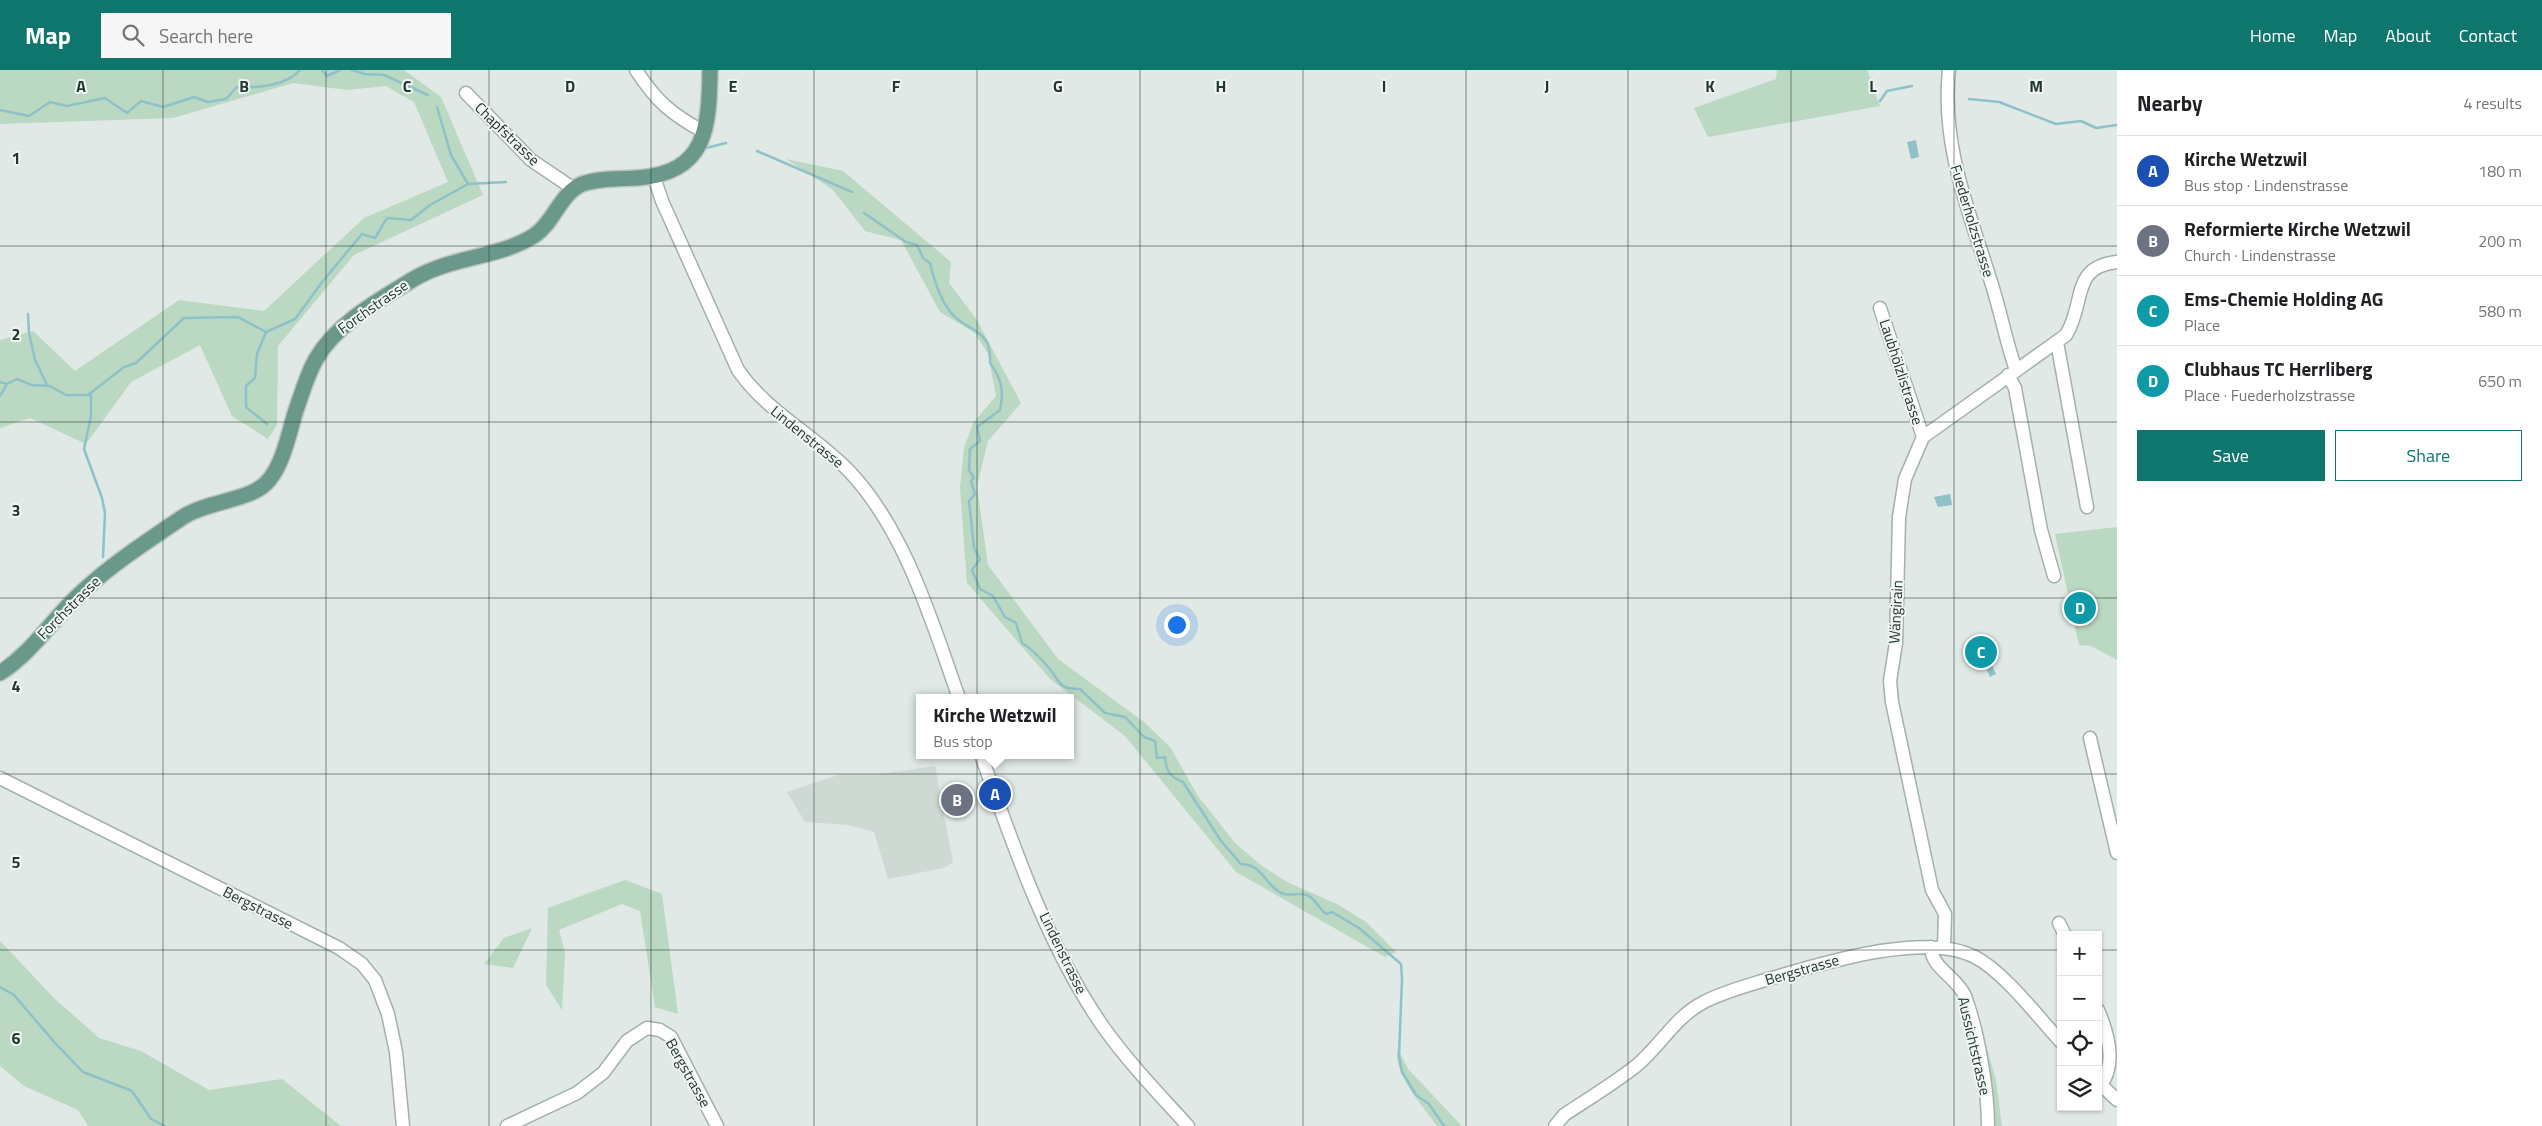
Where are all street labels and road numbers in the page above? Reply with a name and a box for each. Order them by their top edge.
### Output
street label: Chapfstrasse [469,97,545,171]
street label: Fuederholzstrasse [1944,162,2001,280]
street label: Forchstrasse [333,274,413,339]
street label: Laubhölzlistrasse [1874,316,1929,428]
street label: Lindenstrasse [766,400,849,473]
street label: Forchstrasse [32,571,106,645]
street label: Wängirain [1882,580,1909,644]
street label: Bergstrasse [219,880,297,935]
street label: Lindenstrasse [1034,908,1093,998]
street label: Bergstrasse [1762,948,1842,991]
street label: Aussichtstrasse [1952,994,1997,1097]
street label: Bergstrasse [660,1034,717,1112]

